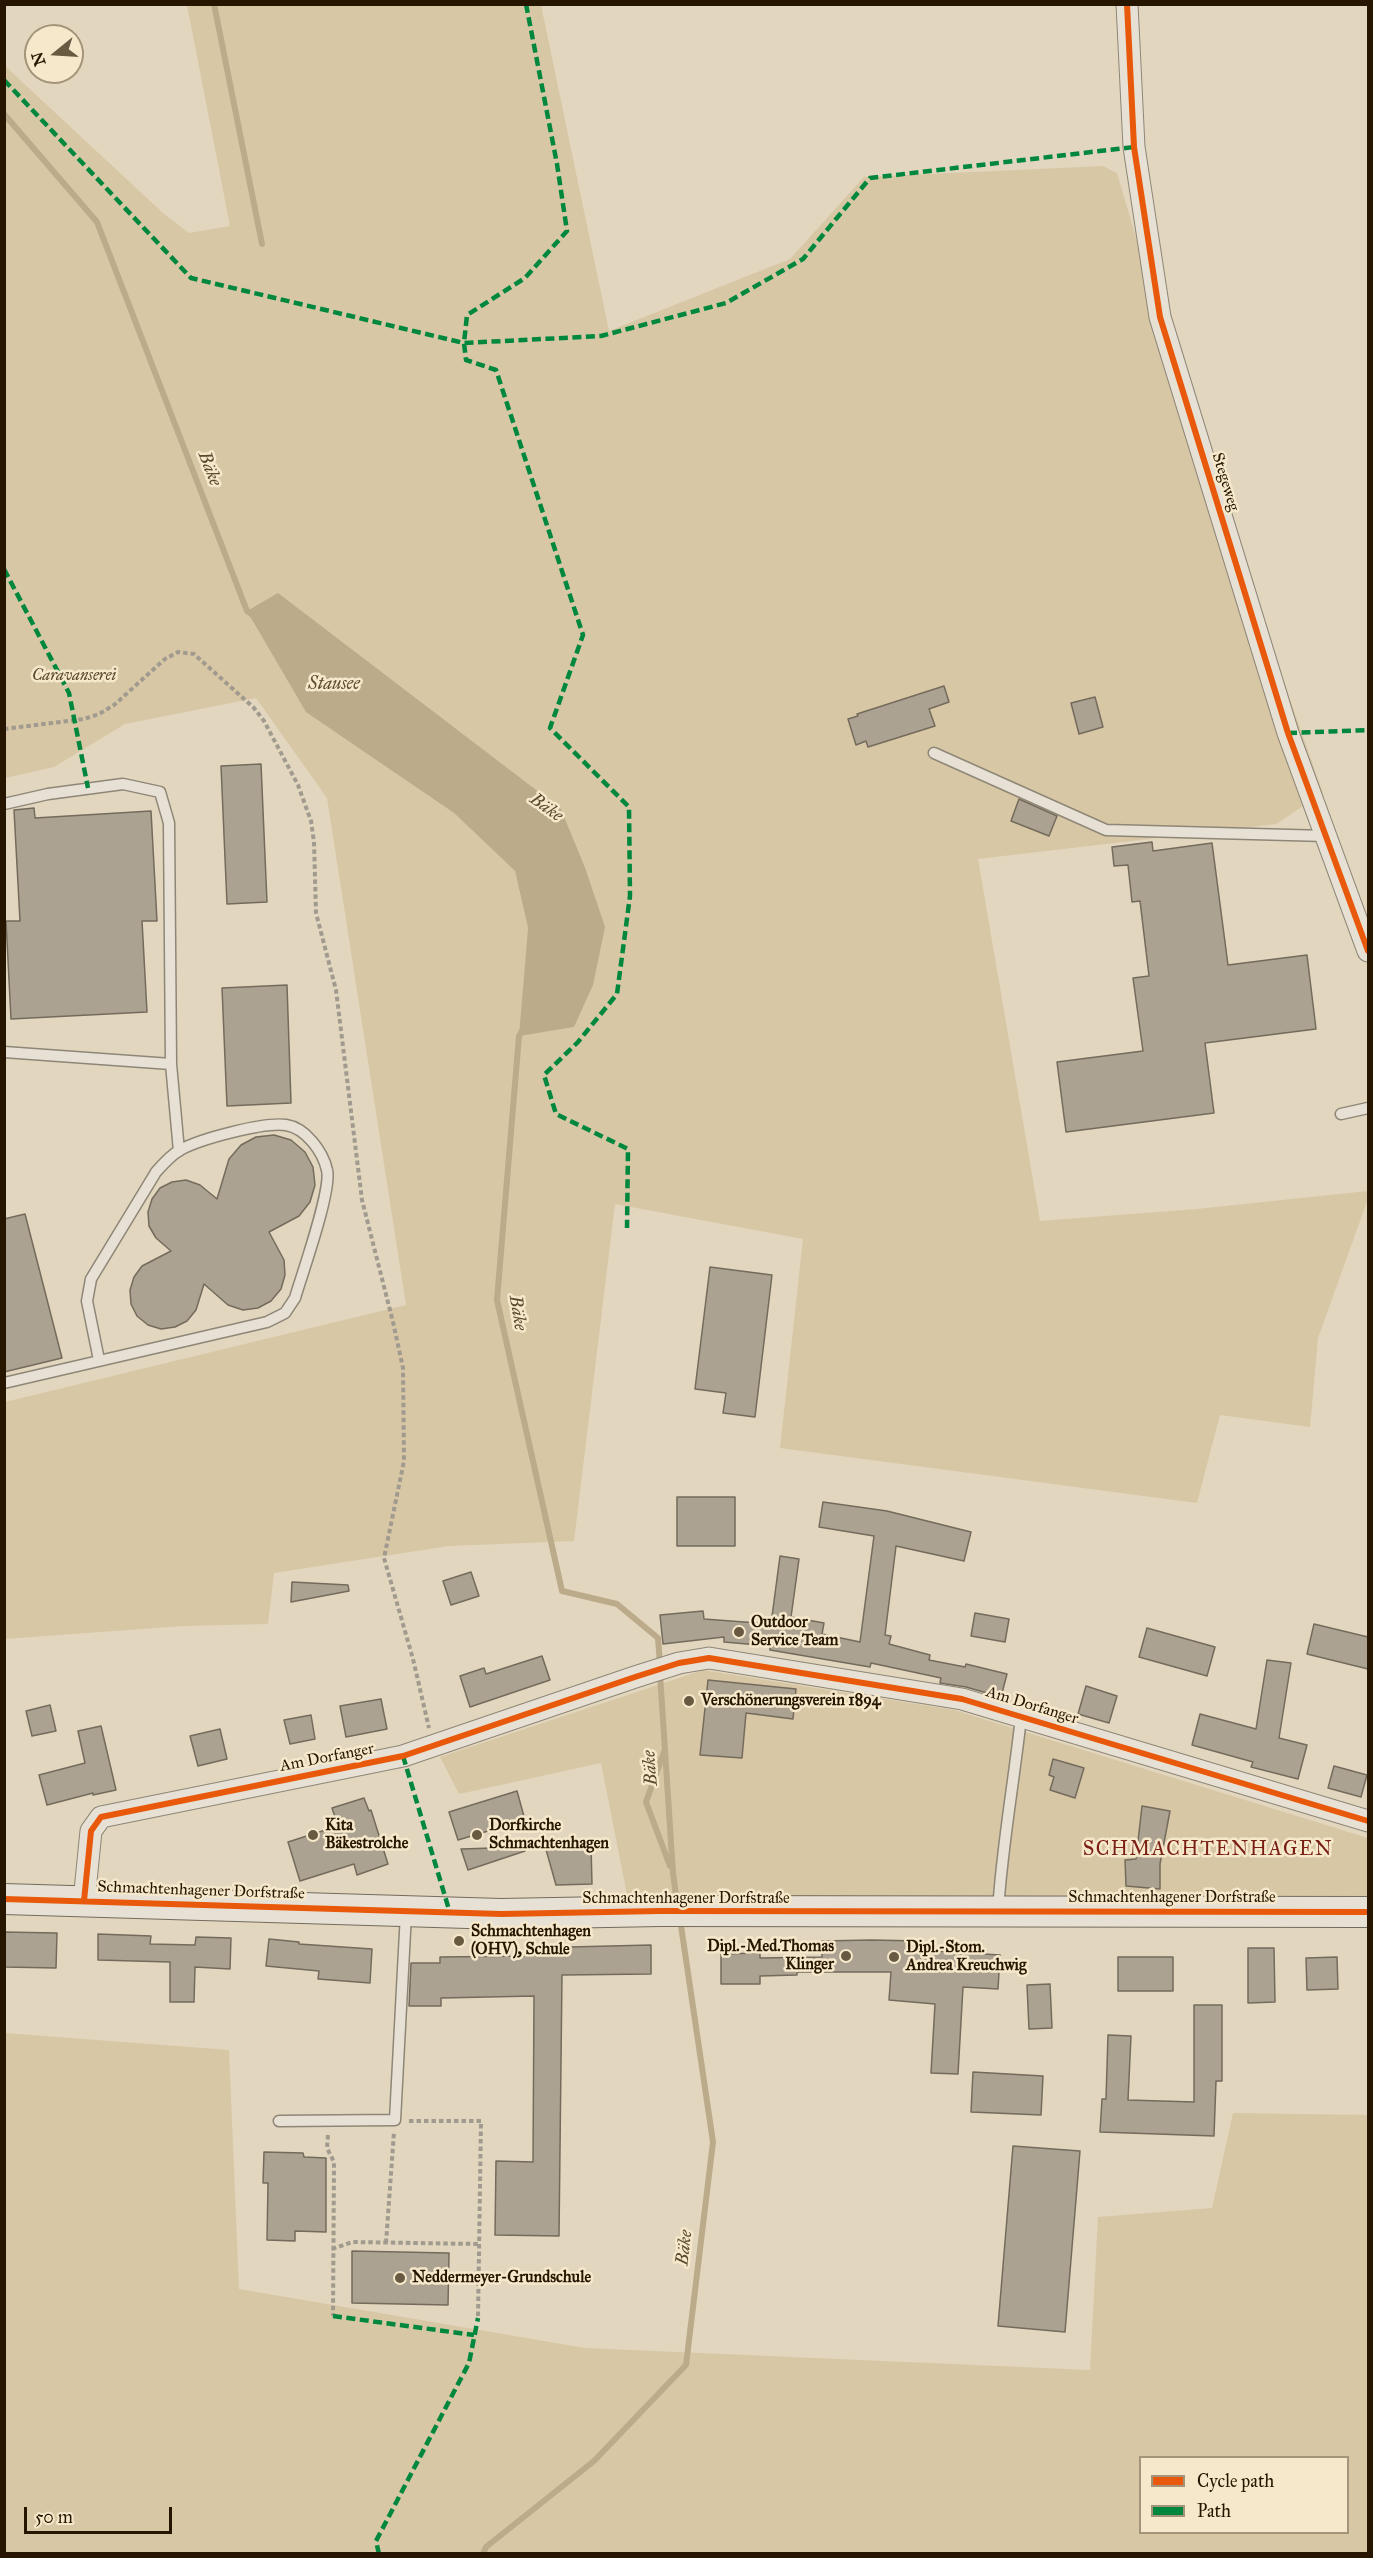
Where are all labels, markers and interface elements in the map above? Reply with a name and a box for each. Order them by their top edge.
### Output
north arrow [24,24,84,84]
text: N [27,50,49,68]
water label: Bäke [193,449,225,489]
street label: Stegeweg [1207,450,1243,514]
park label: Caravanserei [32,666,116,686]
water label: Stausee [308,674,360,696]
water label: Bäke [525,789,567,827]
water label: Bäke [504,1294,530,1332]
place label: Outdoor Service Team [751,1613,839,1651]
marker: Outdoor Service Team [732,1625,746,1639]
street label: Am Dorfanger [984,1683,1080,1729]
place label: Verschönerungsverein 1894 [701,1691,881,1711]
marker: Verschönerungsverein 1894 [682,1694,696,1708]
street label: Am Dorfanger [278,1739,376,1777]
water label: Bäke [639,1750,663,1786]
place label: Kita Bäkestrolche [325,1816,408,1854]
place label: Dorfkirche Schmachtenhagen [489,1816,609,1854]
marker: Kita Bäkestrolche [306,1828,320,1842]
marker: Dorfkirche Schmachtenhagen [470,1828,484,1842]
district label: SCHMACHTENHAGEN [1083,1838,1333,1862]
street label: Schmachtenhagener Dorfstraße [97,1878,305,1904]
street label: Schmachtenhagener Dorfstraße [1068,1888,1276,1908]
street label: Schmachtenhagener Dorfstraße [582,1889,790,1909]
place label: Schmachtenhagen (OHV), Schule [471,1922,591,1960]
marker: Schmachtenhagen (OHV), Schule [452,1934,466,1948]
place label: Dipl.-Med.Thomas Klinger [707,1937,834,1975]
place label: Dipl.-Stom. Andrea Kreuchwig [906,1938,1026,1976]
marker: Dipl.-Med.Thomas Klinger [839,1949,853,1963]
marker: Dipl.-Stom. Andrea Kreuchwig [887,1950,901,1964]
water label: Bäke [672,2229,698,2267]
place label: Neddermeyer-Grundschule [412,2268,591,2288]
marker: Neddermeyer-Grundschule [393,2271,407,2285]
legend [1139,2456,1349,2534]
text: Cycle path [1197,2470,1274,2492]
scale bar [27,2495,176,2533]
text: Path [1197,2500,1231,2522]
text: 50 m [35,2506,73,2528]

